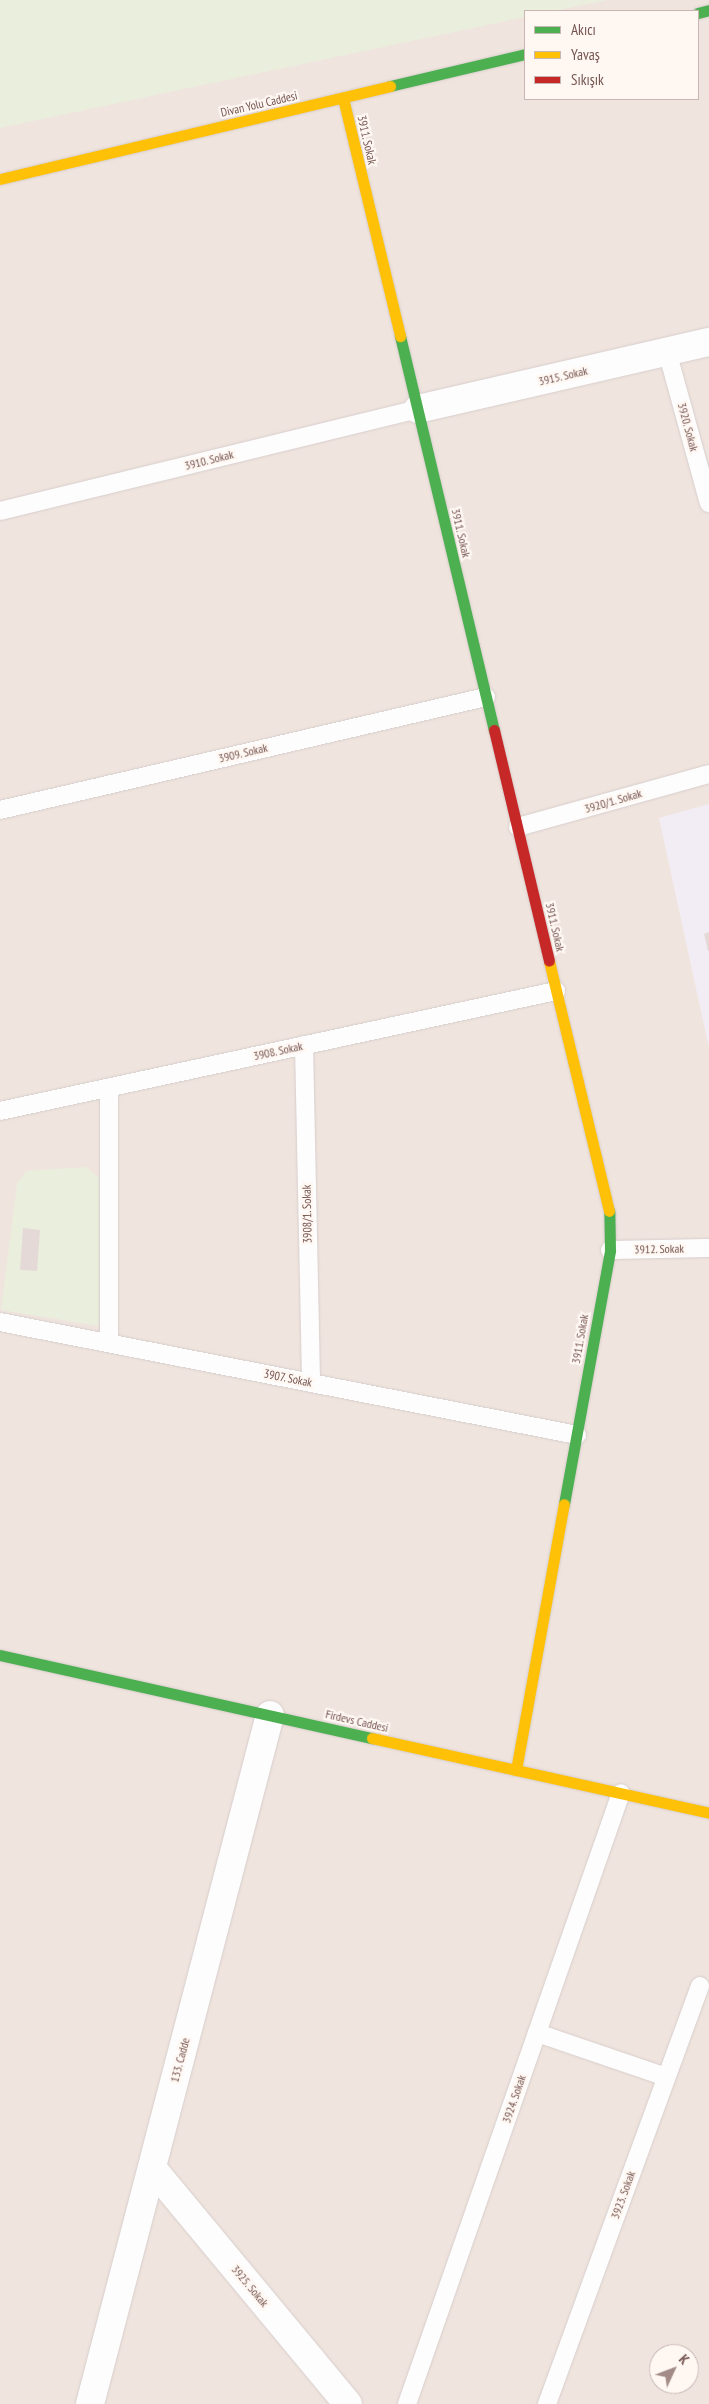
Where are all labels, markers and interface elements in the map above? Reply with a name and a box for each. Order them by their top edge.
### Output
legend [524,10,699,100]
text: Akıcı [571,20,596,39]
text: Yavaş [571,45,600,64]
text: Sıkışık [571,70,604,89]
street label: Divan Yolu Caddesi [219,88,299,120]
street label: 3911. Sokak [354,114,380,166]
street label: 3915. Sokak [537,363,589,389]
street label: 3920. Sokak [674,401,702,453]
street label: 3910. Sokak [183,447,235,473]
street label: 3911. Sokak [448,507,474,559]
street label: 3909. Sokak [217,740,269,766]
street label: 3920/1. Sokak [582,786,644,816]
street label: 3911. Sokak [542,901,568,953]
street label: 3908. Sokak [252,1039,304,1063]
street label: 3908/1. Sokak [299,1184,315,1244]
street label: 3912. Sokak [634,1241,684,1257]
street label: 3911. Sokak [569,1313,591,1365]
street label: 3907. Sokak [262,1366,314,1390]
street label: Firdevs Caddesi [324,1707,390,1735]
street label: 133. Cadde [167,2036,193,2084]
street label: 3924. Sokak [499,2073,529,2125]
street label: 3923. Sokak [608,2169,638,2221]
street label: 3925. Sokak [228,2262,272,2310]
north arrow [649,2344,699,2394]
text: K [675,2351,693,2368]

